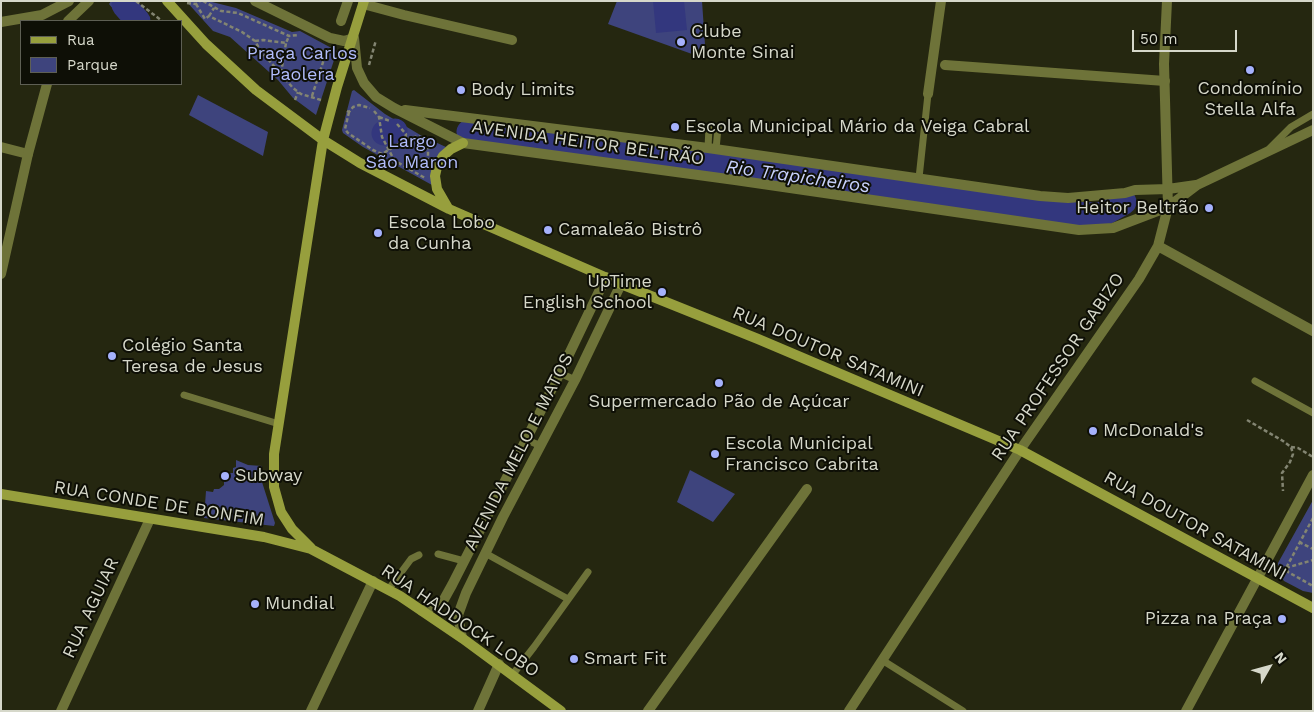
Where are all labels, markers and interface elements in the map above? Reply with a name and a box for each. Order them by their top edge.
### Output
legend [20,20,182,85]
scale bar [1134,20,1239,52]
place label: Clube Monte Sinai [691,21,794,64]
text: 50 m [1140,30,1177,48]
text: Rua [67,31,95,49]
marker: Clube Monte Sinai [675,36,687,48]
park label: Praça Carlos Paolera [247,43,357,86]
text: Parque [67,56,118,74]
marker: Condomínio Stella Alfa [1244,64,1256,76]
place label: Condomínio Stella Alfa [1197,78,1303,120]
place label: Body Limits [471,79,575,101]
marker: Body Limits [455,84,467,96]
street label: AVENIDA HEITOR BELTRÃO [470,116,706,170]
place label: Escola Municipal Mário da Veiga Cabral [685,116,1030,138]
marker: Escola Municipal Mário da Veiga Cabral [669,121,681,133]
park label: Largo São Maron [366,131,458,173]
water label: Rio Trapicheiros [724,156,872,198]
place label: Heitor Beltrão [1076,197,1199,219]
marker: Heitor Beltrão [1203,202,1215,214]
place label: Escola Lobo da Cunha [388,212,495,254]
place label: Camaleão Bistrô [558,219,702,241]
marker: Camaleão Bistrô [542,224,554,236]
marker: Escola Lobo da Cunha [372,227,384,239]
street label: RUA PROFESSOR GABIZO [987,269,1129,465]
place label: UpTime English School [523,271,652,314]
marker: UpTime English School [656,286,668,298]
street label: RUA DOUTOR SATAMINI [729,302,927,402]
place label: Colégio Santa Teresa de Jesus [122,335,263,378]
marker: Colégio Santa Teresa de Jesus [106,350,118,362]
street label: AVENIDA MELO E MATOS [460,350,578,554]
marker: Supermercado Pão de Açúcar [713,377,725,389]
place label: Supermercado Pão de Açúcar [588,391,850,413]
place label: McDonald's [1103,420,1204,442]
marker: McDonald's [1087,425,1099,437]
place label: Escola Municipal Francisco Cabrita [725,433,879,476]
marker: Escola Municipal Francisco Cabrita [709,448,721,460]
place label: Subway [235,465,302,487]
street label: RUA DOUTOR SATAMINI [1100,467,1290,585]
marker: Subway [219,470,231,482]
street label: RUA CONDE DE BONFIM [52,477,266,531]
street label: RUA AGUIAR [58,554,124,662]
street label: RUA HADDOCK LOBO [377,560,543,682]
place label: Mundial [265,593,334,615]
marker: Mundial [249,598,261,610]
place label: Pizza na Praça [1145,608,1272,630]
marker: Pizza na Praça [1276,613,1288,625]
north arrow [1244,642,1294,692]
place label: Smart Fit [584,648,667,670]
text: N [1271,649,1290,667]
marker: Smart Fit [568,653,580,665]

